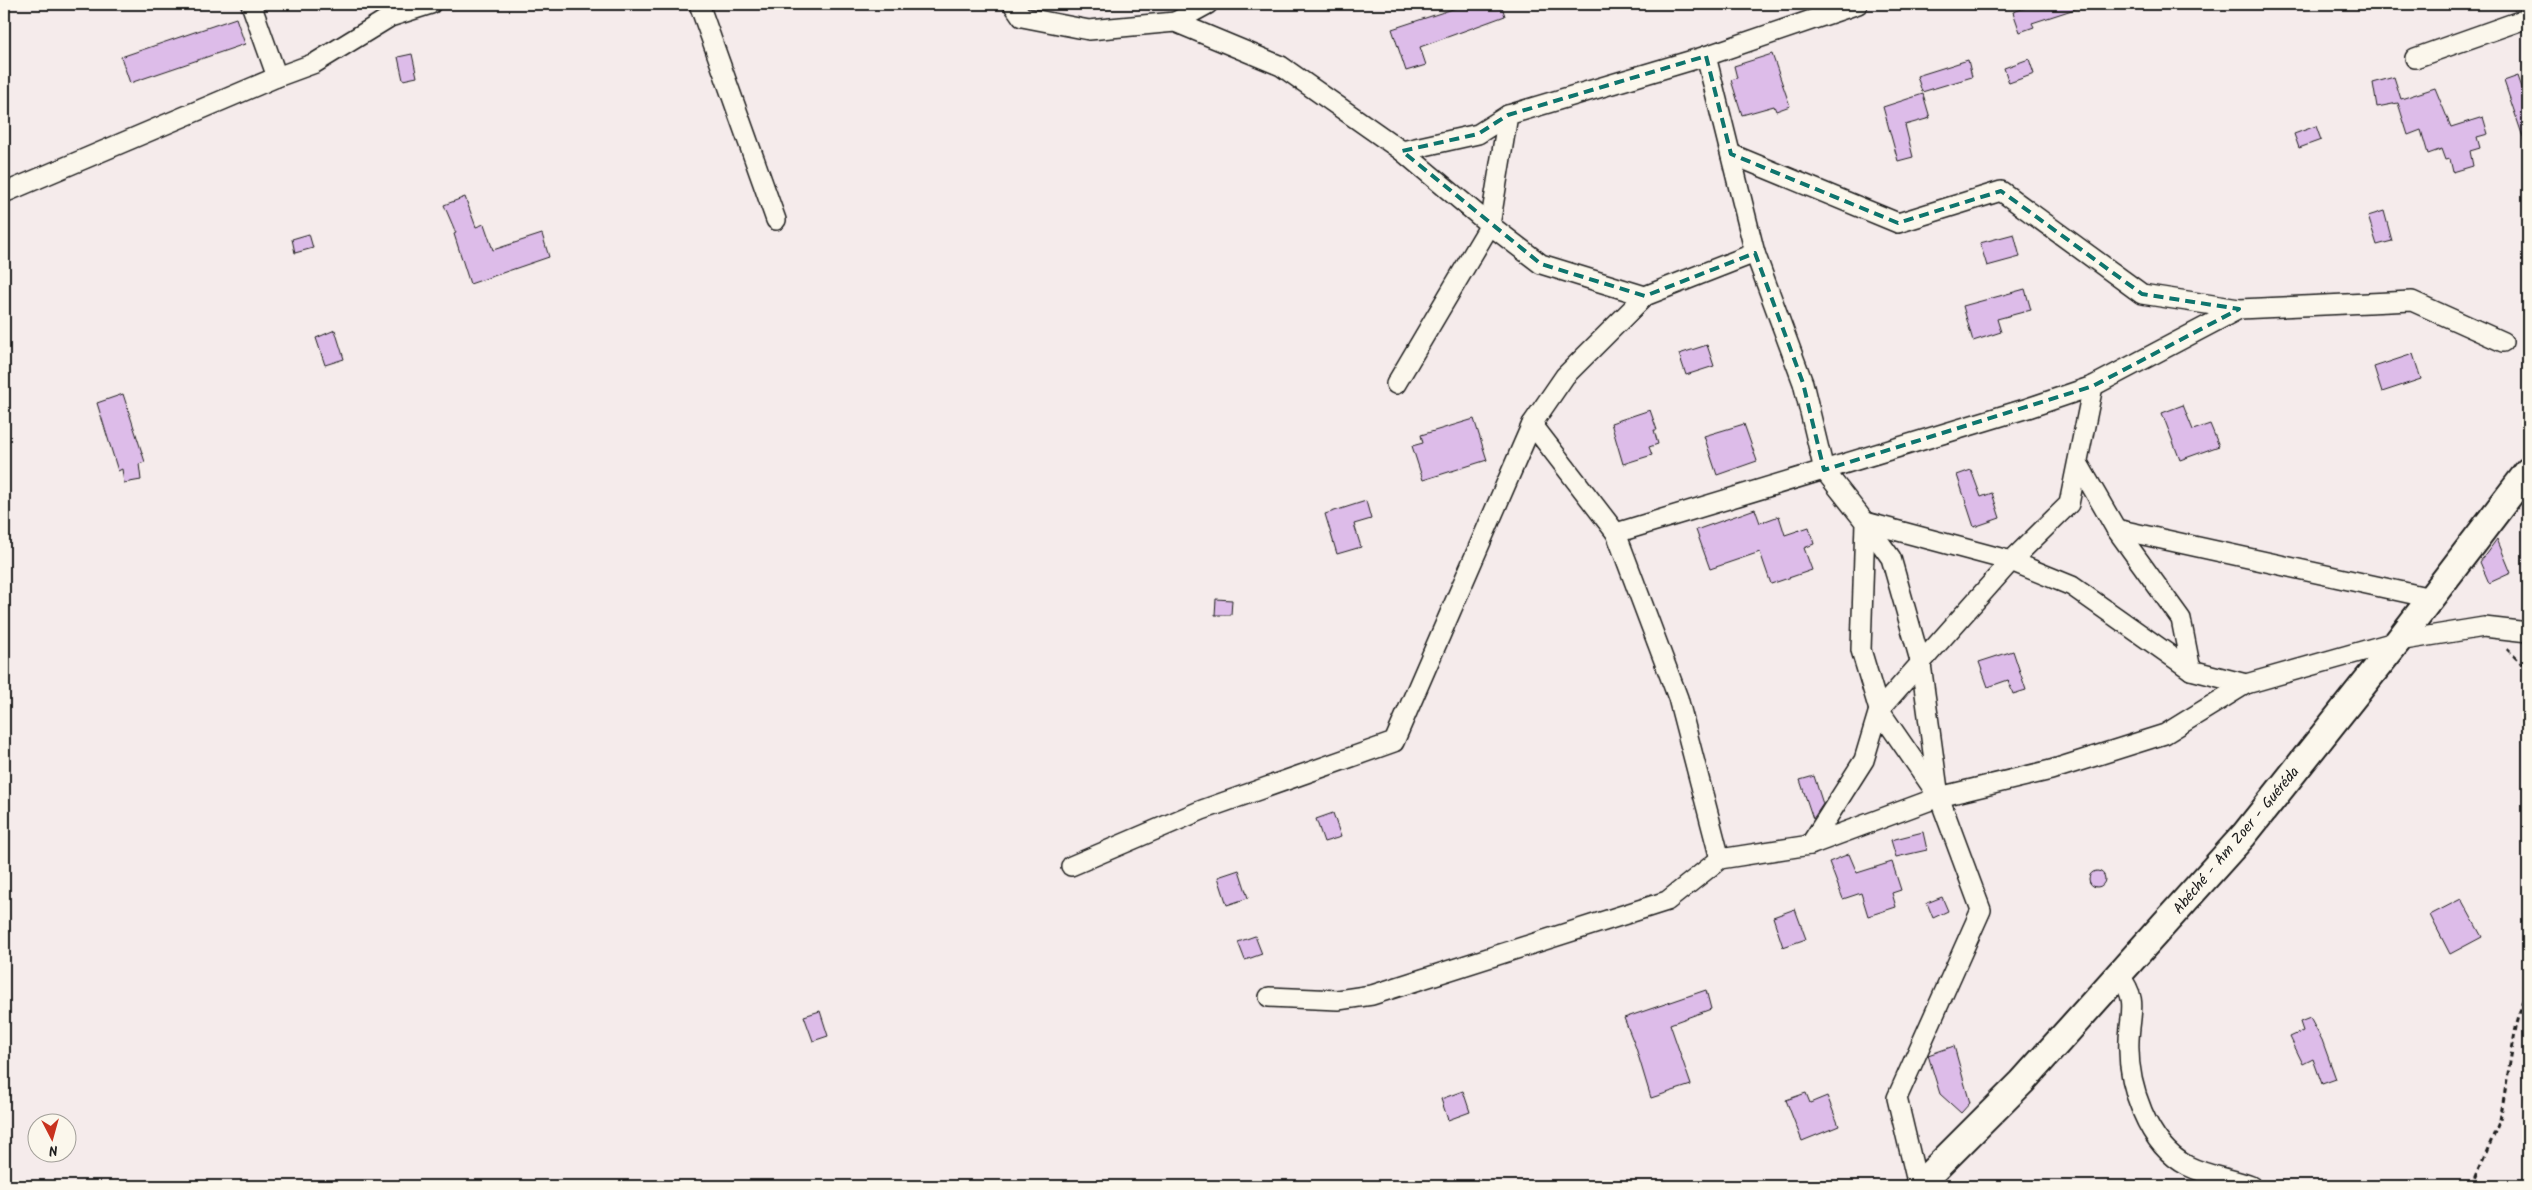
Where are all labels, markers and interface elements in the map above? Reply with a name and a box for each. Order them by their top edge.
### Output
street label: Abéché - Am Zoer - Guéréda [2168,761,2306,920]
north arrow [28,1112,78,1162]
text: N [48,1139,59,1161]

